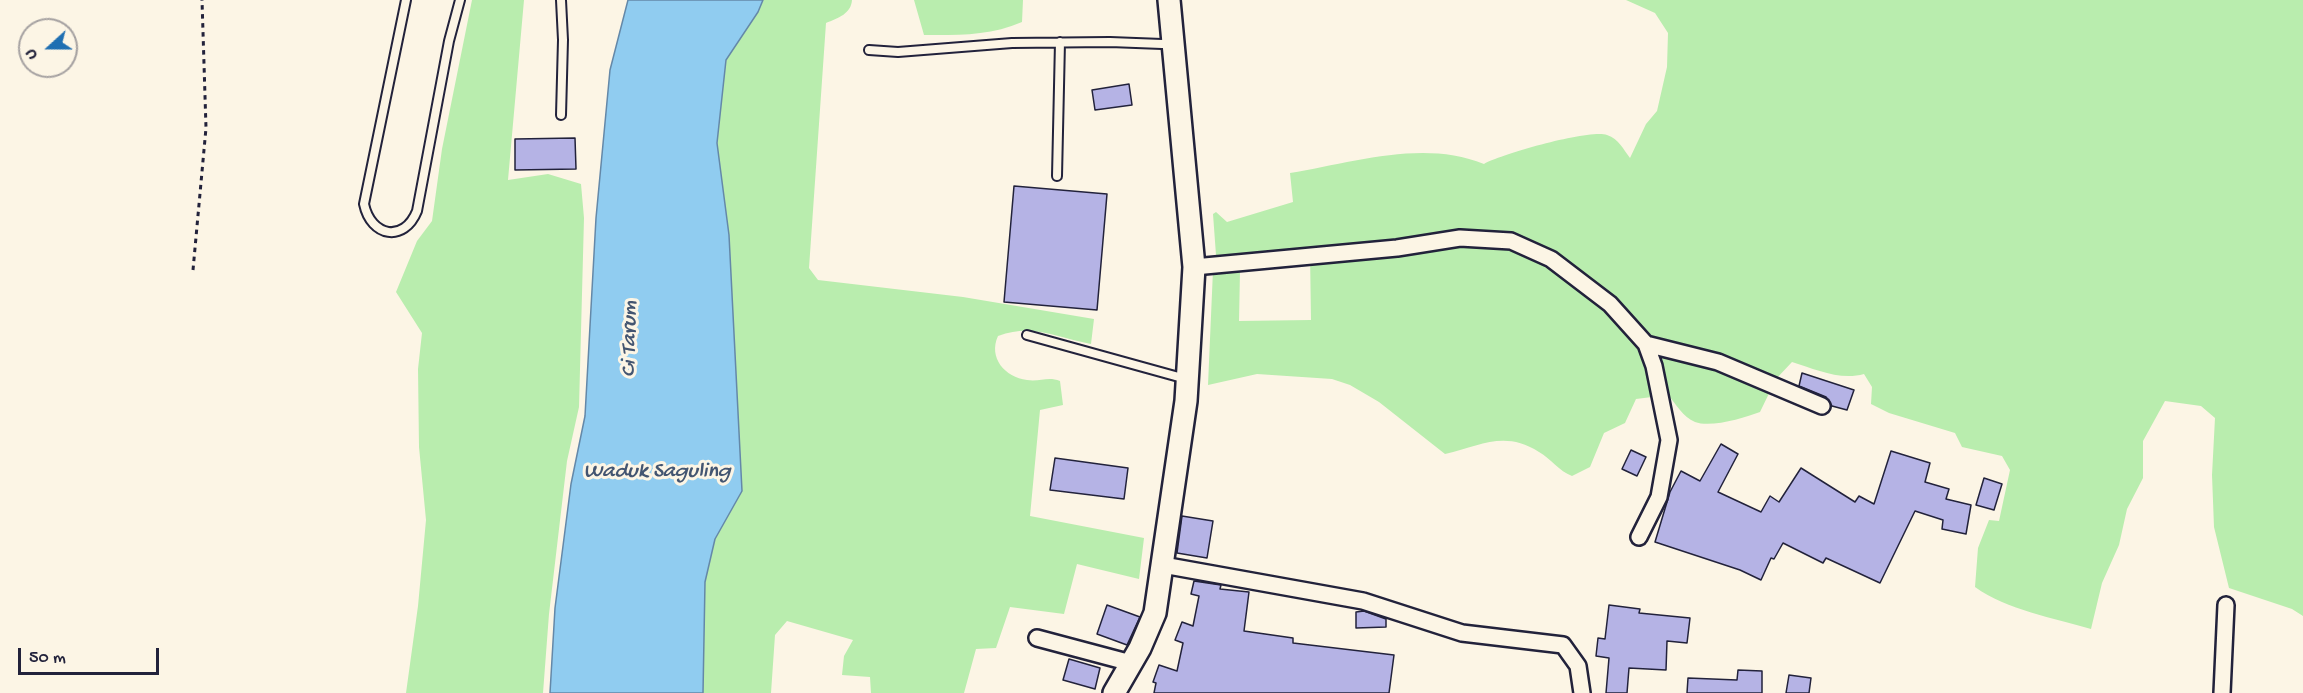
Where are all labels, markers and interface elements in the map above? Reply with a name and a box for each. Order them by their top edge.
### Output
north arrow [18,18,78,78]
text: U [22,46,43,62]
water label: Ci Tarum [617,301,645,377]
water label: Waduk Saguling [584,460,730,486]
scale bar [21,636,162,674]
text: 50 m [29,648,66,669]

